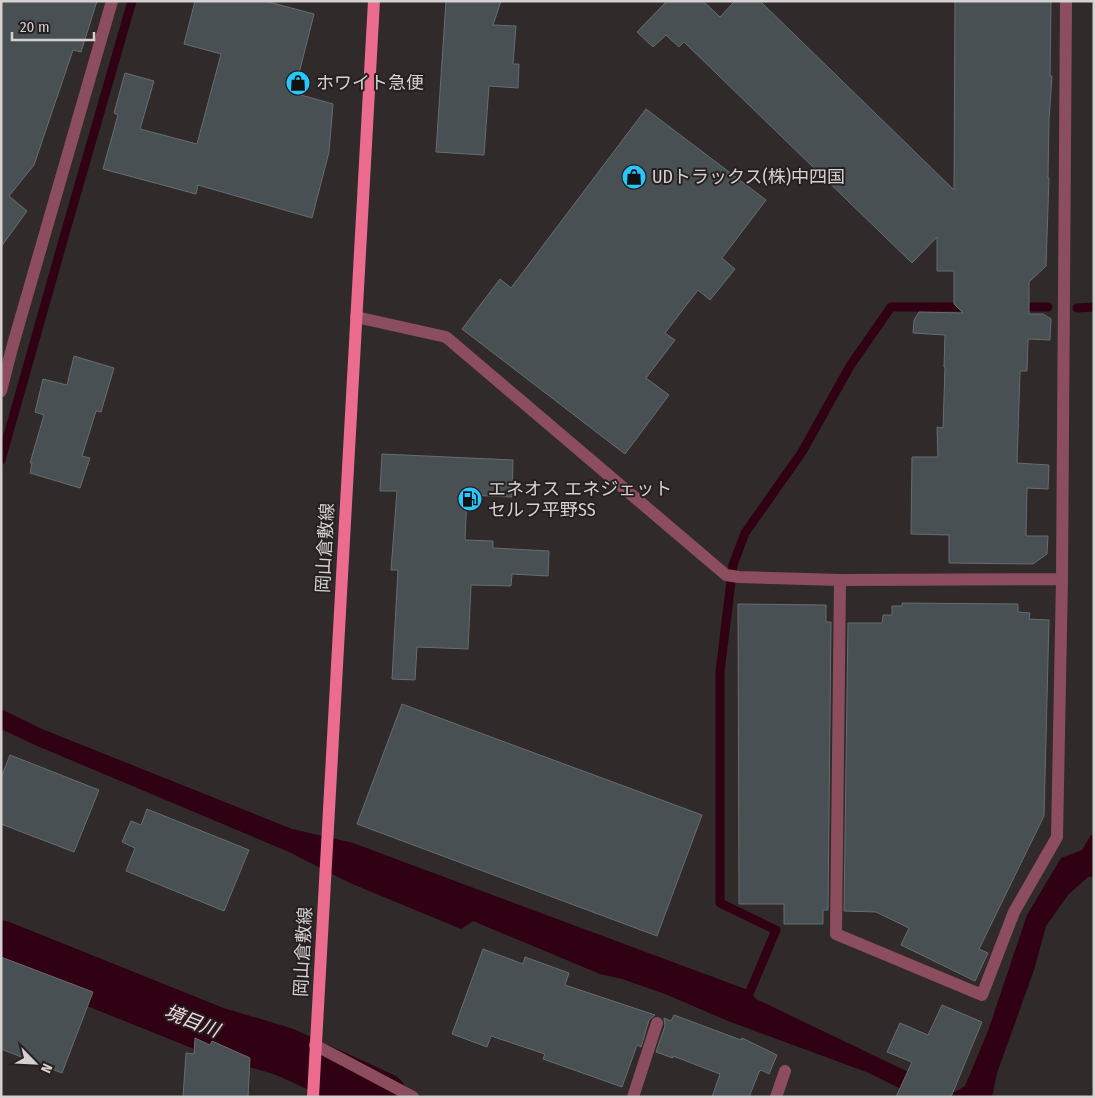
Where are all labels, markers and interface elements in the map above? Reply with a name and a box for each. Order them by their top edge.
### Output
scale bar [12,10,95,42]
text: 20 m [20,18,50,36]
shop icon: ホワイト急便 [285,70,311,96]
place label: ホワイト急便 [316,72,424,94]
shop icon: UDトラックス(株)中四国 [621,164,647,190]
place label: UDトラックス(株)中四国 [652,166,845,188]
place label: エネオス エネジェット セルフ平野SS [488,478,672,521]
fuel station icon: エネオス エネジェット セルフ平野SS [457,486,483,512]
street label: 岡山倉敷線 [312,502,338,594]
street label: 岡山倉敷線 [290,906,316,998]
water label: 境目川 [161,1000,225,1043]
north arrow [10,1038,60,1088]
text: N [37,1061,56,1075]

